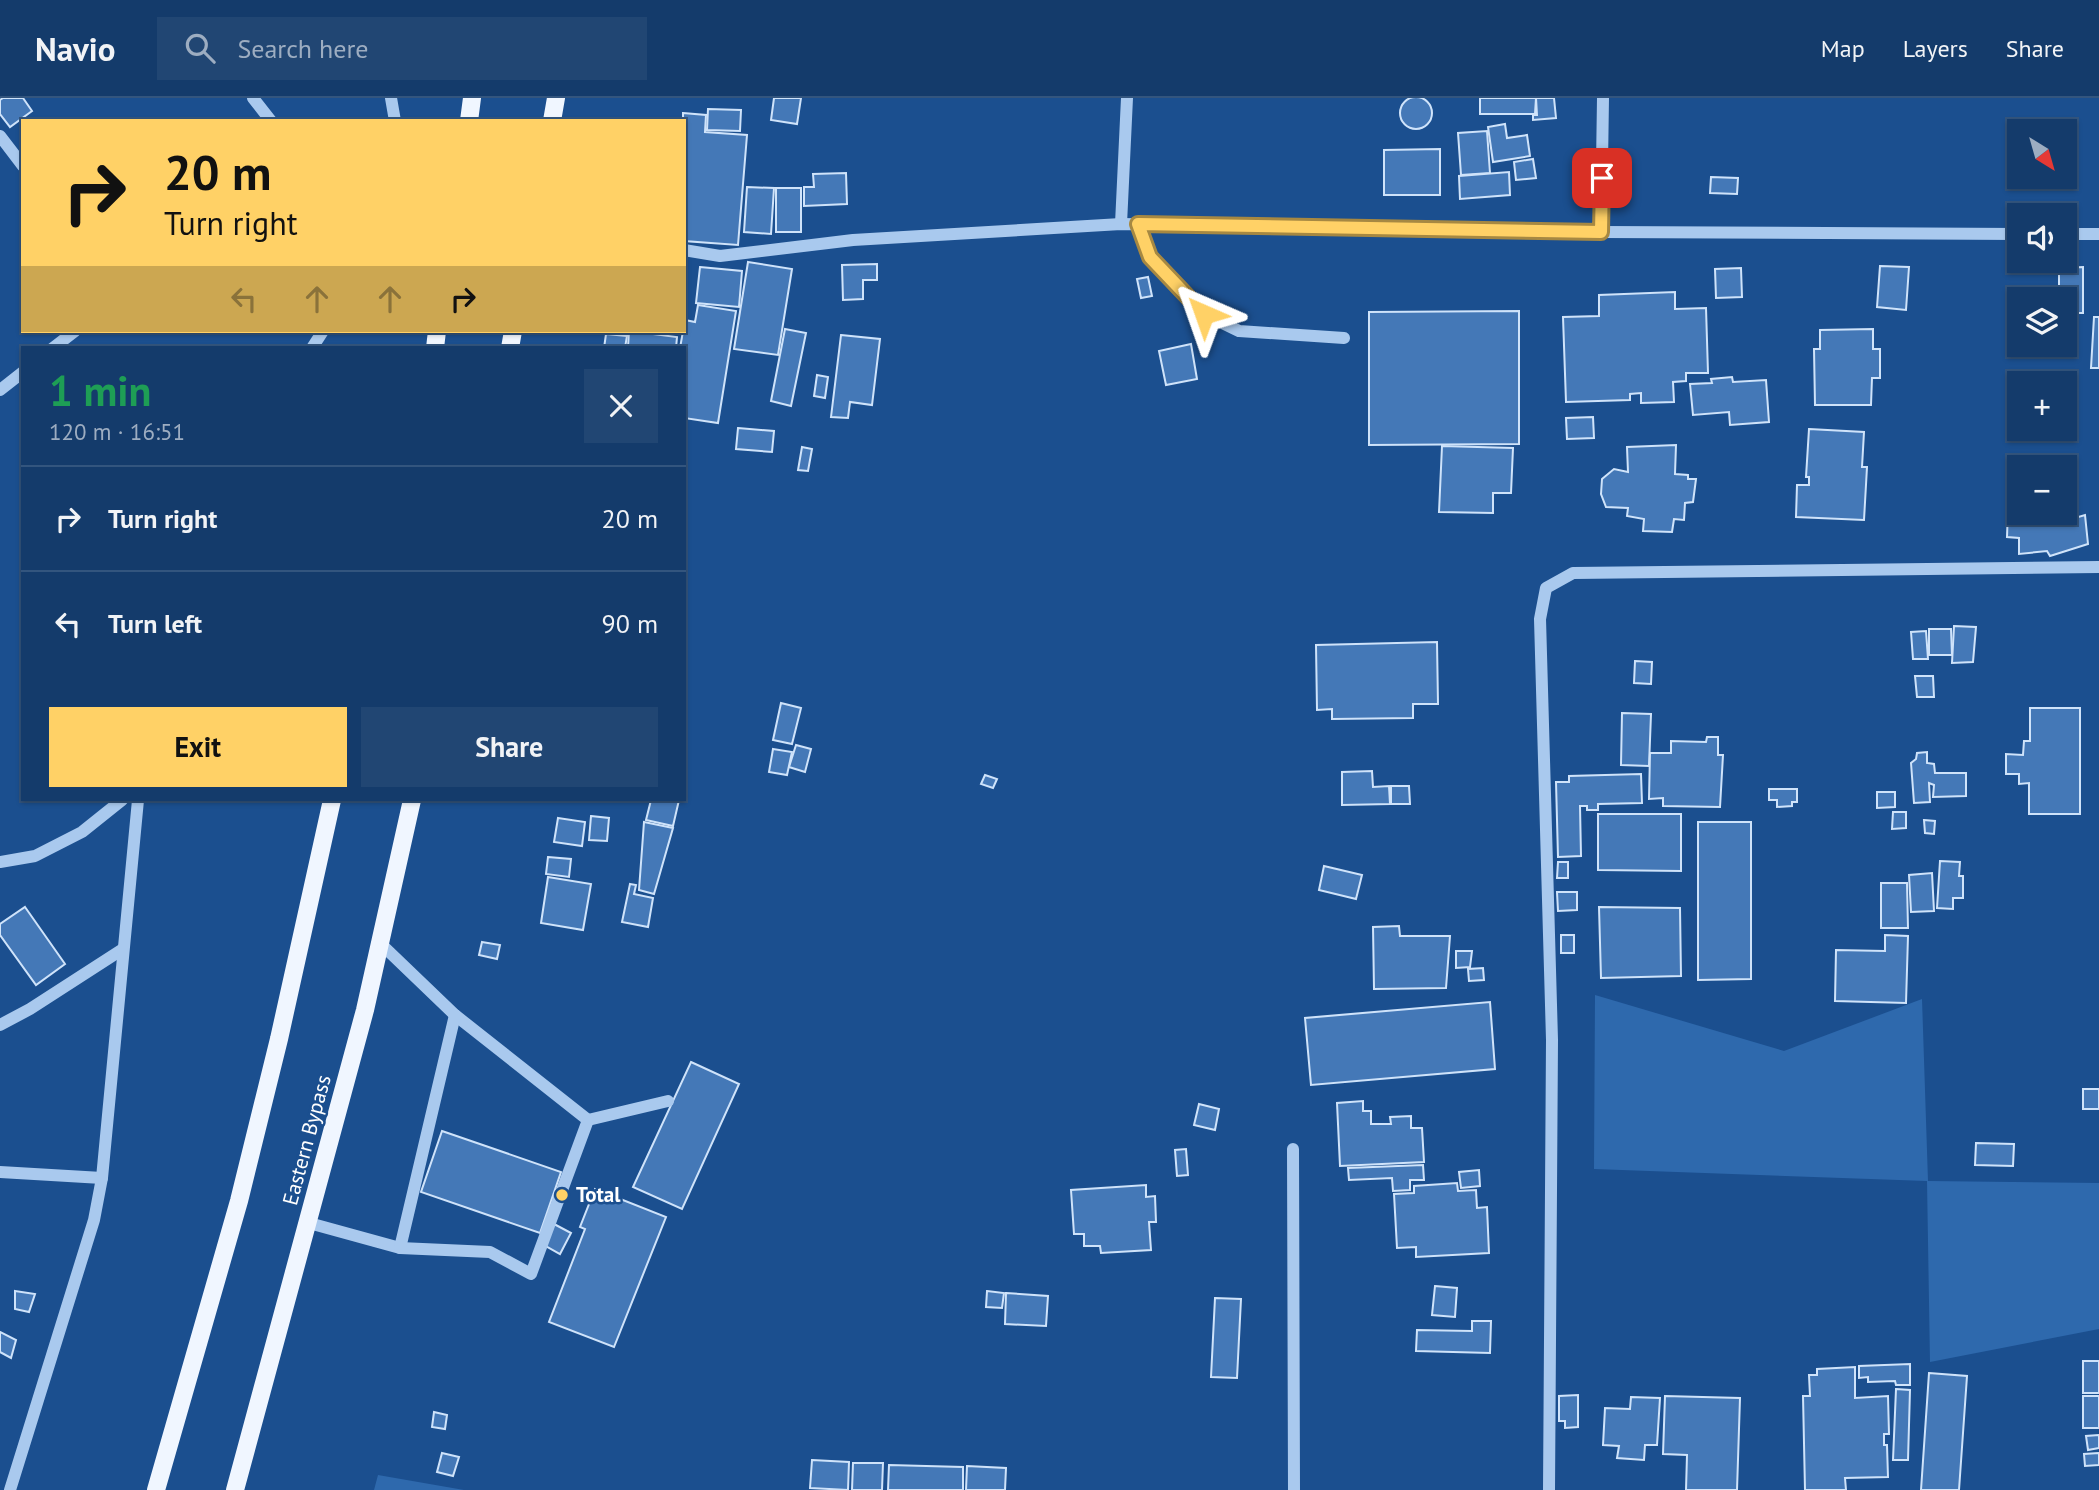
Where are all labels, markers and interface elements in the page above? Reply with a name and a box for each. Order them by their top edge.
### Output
search box [157,17,647,80]
text: Navio [35,27,115,70]
icon: search [181,29,219,67]
text: Search here [237,32,369,65]
text: Map [1821,33,1865,64]
text: Layers [1903,33,1968,64]
text: Share [2006,33,2064,64]
north arrow [2007,119,2077,189]
map controls [2007,119,2077,525]
text: 20 m [164,140,271,204]
icon: right [49,147,140,238]
pin [1572,148,1632,208]
icon: arrive [1583,159,1621,197]
text: Turn right [164,202,298,244]
button: sound [2007,203,2077,273]
position arrow [1167,277,1241,351]
icon: left [225,280,263,318]
icon: ahead [298,280,336,318]
icon: ahead [371,280,409,318]
icon: right [444,280,482,318]
button: layers [2007,287,2077,357]
text: 1 min [49,363,151,418]
button: close [584,369,658,443]
button: + [2007,371,2077,441]
text: 120 m · 16:51 [49,417,185,446]
button: − [2007,455,2077,525]
icon: right [49,500,87,538]
text: Turn right [108,502,217,535]
text: 20 m [602,502,658,535]
icon: left [49,605,87,643]
text: Turn left [108,607,202,640]
text: 90 m [602,607,658,640]
button: Exit [49,707,347,787]
button: Share [361,707,658,787]
street label: Eastern Bypass [276,1072,337,1208]
place label: Total [576,1181,621,1208]
marker: Total [554,1187,570,1203]

